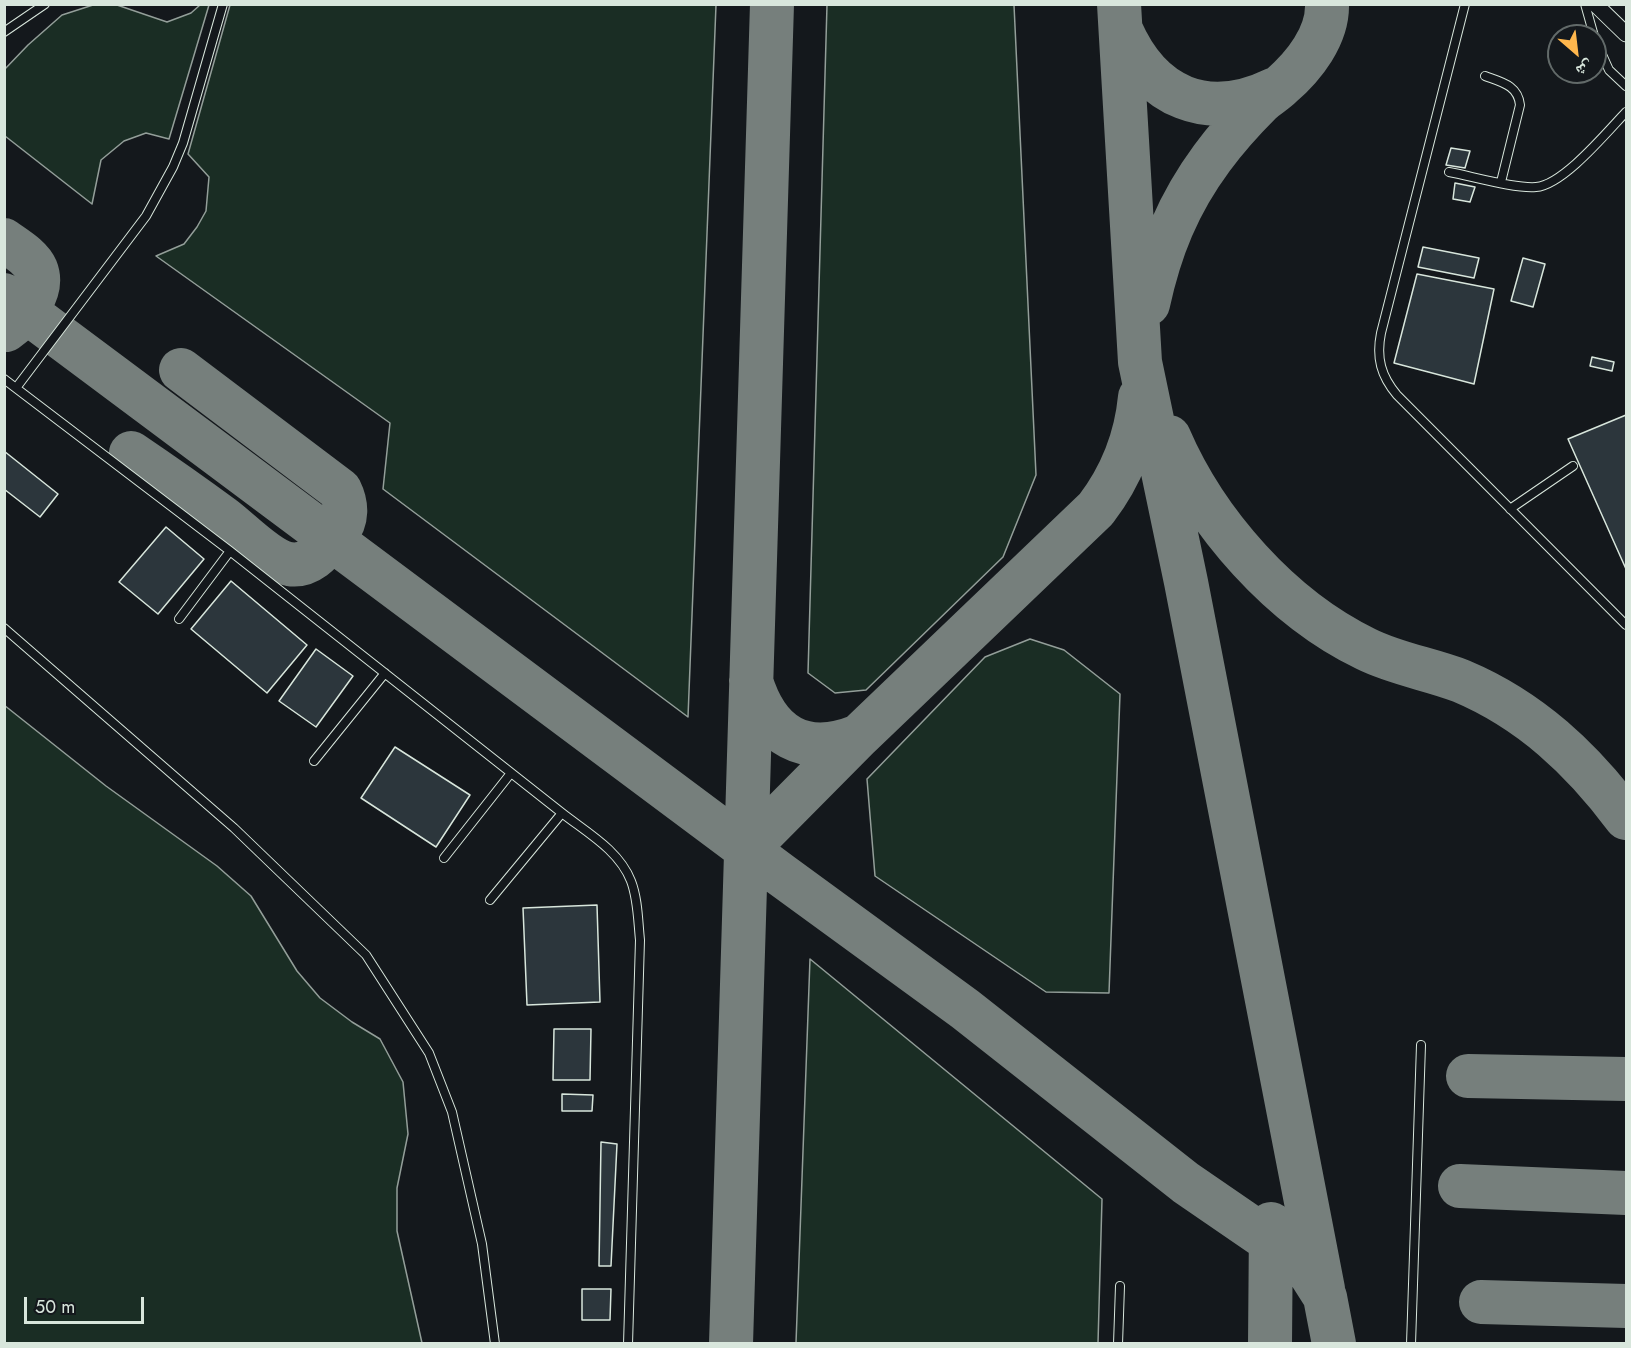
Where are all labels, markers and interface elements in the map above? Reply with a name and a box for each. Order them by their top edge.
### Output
north arrow [1547,24,1607,84]
text: ش [1572,54,1598,83]
scale bar [27,1285,147,1323]
text: 50 m [35,1294,75,1320]

